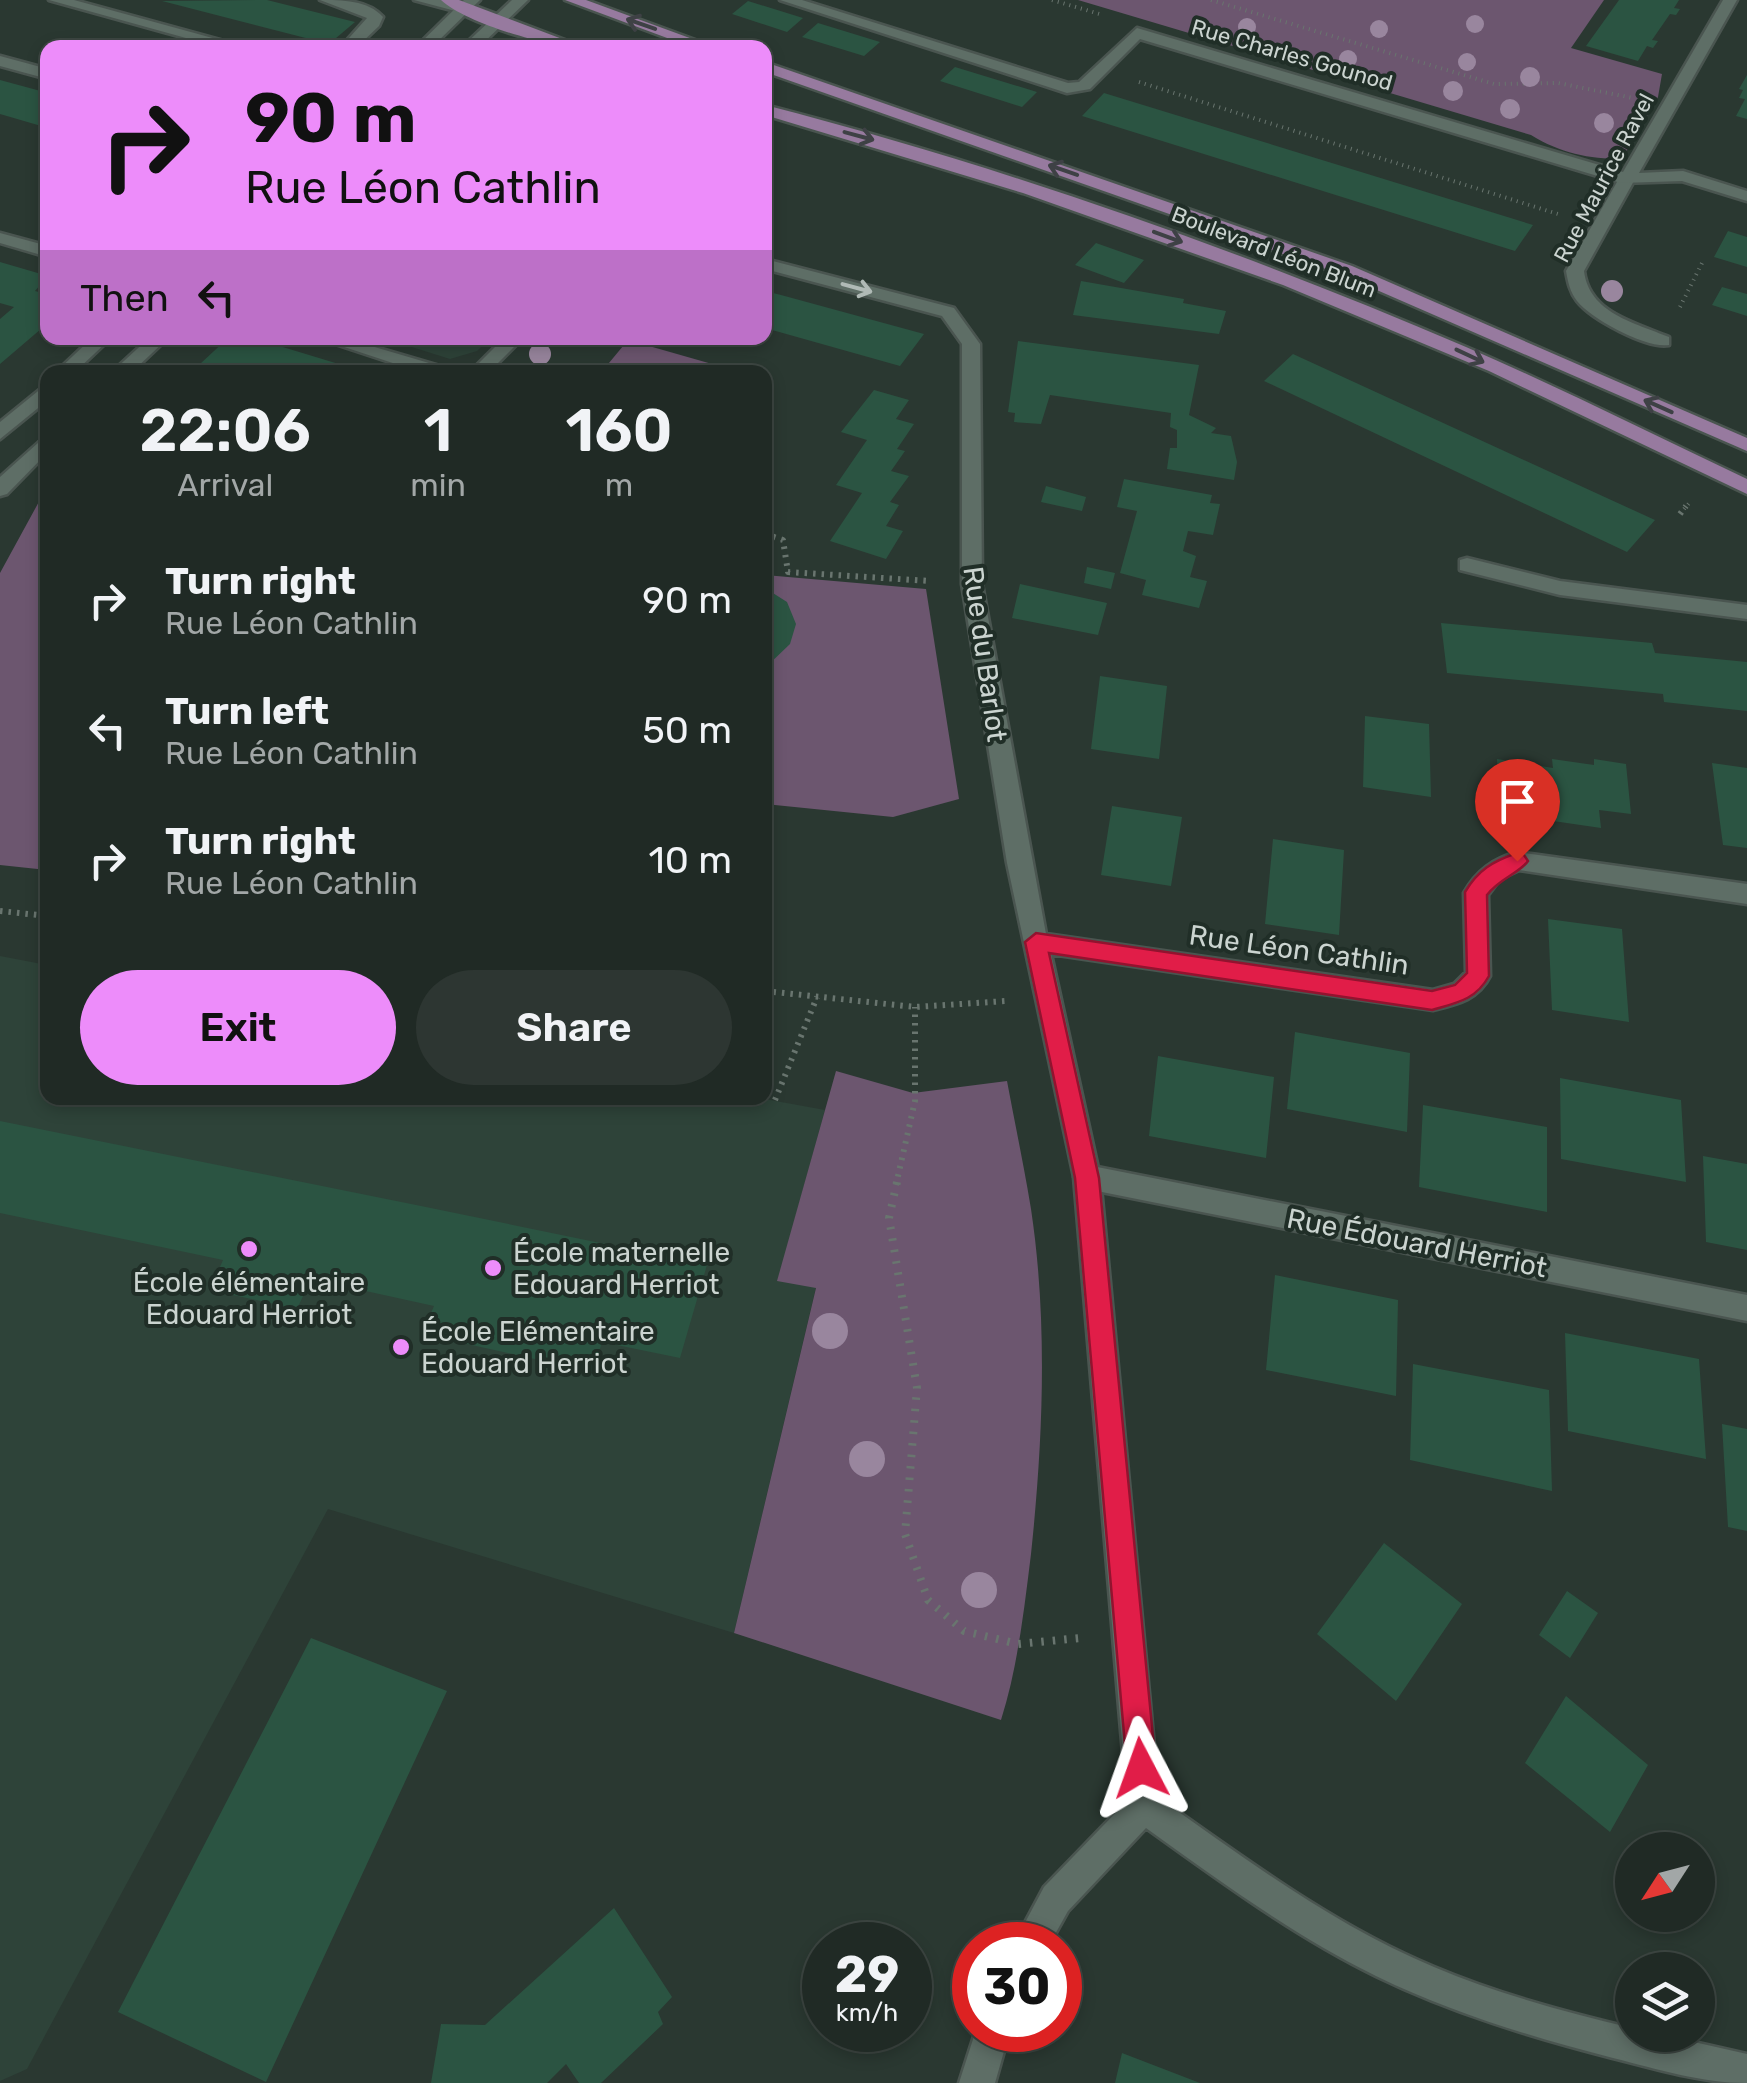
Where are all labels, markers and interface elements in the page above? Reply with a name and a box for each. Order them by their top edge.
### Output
one-way arrow [625,13,657,31]
street label: Rue Charles Gounod [1188,13,1396,97]
text: 90 m [245,77,417,160]
icon: right [80,80,210,210]
street label: Rue Maurice Ravel [1548,89,1660,267]
one-way arrow [843,128,874,147]
one-way arrow [1049,160,1080,178]
text: Rue Léon Cathlin [245,161,601,214]
street label: Boulevard Léon Blum [1168,201,1380,303]
one-way arrow [1151,230,1183,248]
icon: left [189,270,244,325]
text: Then [80,275,169,321]
one-way arrow [840,280,872,299]
one-way arrow [1454,348,1485,366]
text: 22:06 [139,395,311,466]
text: 1 [424,395,453,466]
text: 160 [565,395,673,466]
one-way arrow [1643,396,1674,414]
text: Arrival [177,466,273,504]
text: min [410,466,466,504]
text: m [605,466,633,504]
text: Turn right [165,558,356,604]
street label: Rue du Barlot [956,564,1014,744]
icon: right [80,573,135,628]
text: 90 m [642,577,732,623]
text: Rue Léon Cathlin [165,604,418,642]
text: Turn left [165,688,329,734]
icon: left [80,703,135,758]
text: 50 m [642,707,732,753]
text: Rue Léon Cathlin [165,734,418,772]
pin [1475,759,1560,862]
icon: arrive [1490,774,1545,829]
text: Turn right [165,818,356,864]
icon: right [80,833,135,888]
text: 10 m [649,837,732,883]
text: Rue Léon Cathlin [165,864,418,902]
street label: Rue Léon Cathlin [1187,918,1411,982]
button: Exit [80,970,396,1085]
button: Share [416,970,732,1085]
street label: Rue Édouard Herriot [1284,1202,1550,1284]
place label: École maternelle Edouard Herriot [513,1236,730,1301]
marker: École élémentaire Edouard Herriot [238,1238,260,1260]
marker: École maternelle Edouard Herriot [482,1257,504,1279]
place label: École élémentaire Edouard Herriot [133,1266,365,1331]
place label: École Elémentaire Edouard Herriot [421,1315,655,1380]
marker: École Elémentaire Edouard Herriot [390,1336,412,1358]
position arrow [1089,1716,1193,1820]
north arrow [1615,1832,1715,1932]
map controls [1615,1832,1715,2052]
speed limit sign: 30 [952,1922,1082,2052]
text: 29 [835,1945,899,2005]
button: layers [1615,1952,1715,2052]
text: km/h [836,1998,898,2027]

